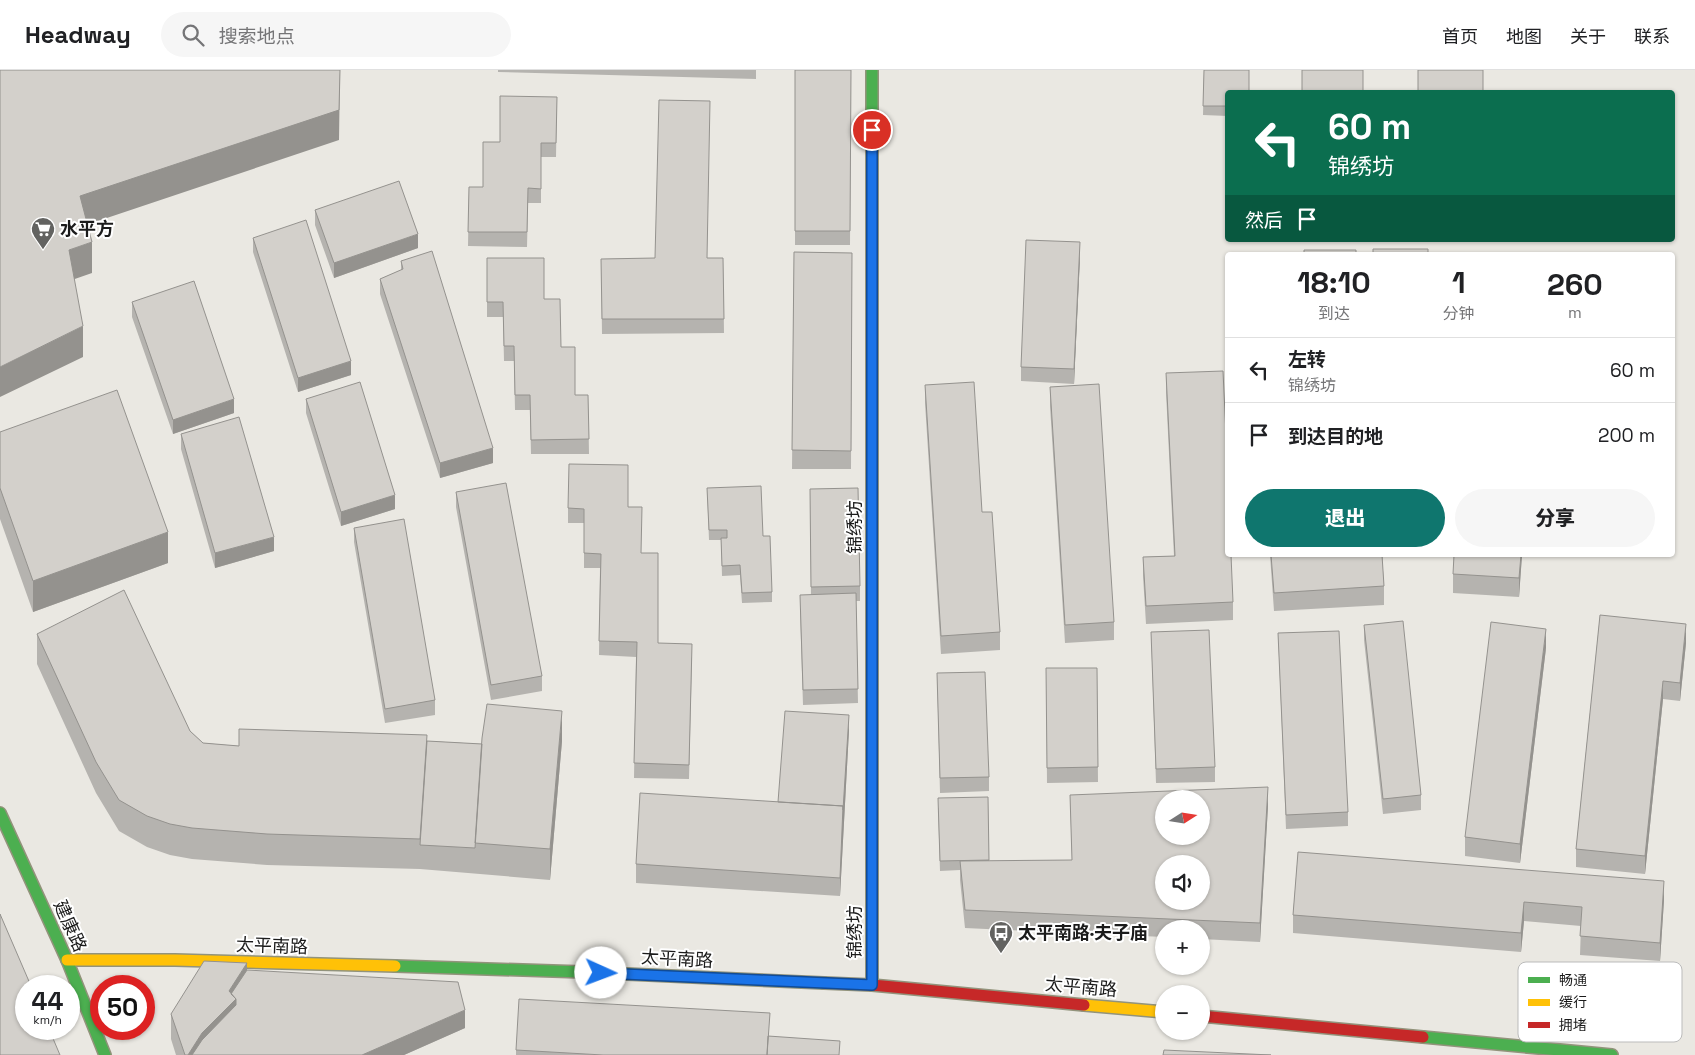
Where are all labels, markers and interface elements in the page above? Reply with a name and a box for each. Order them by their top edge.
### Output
search box [161,12,511,57]
text: Headway [25,19,131,50]
icon: search [179,21,207,49]
text: 搜索地点 [219,24,295,49]
text: 首页 [1442,25,1478,48]
text: 地图 [1506,25,1542,48]
text: 关于 [1570,25,1606,48]
text: 联系 [1634,25,1670,48]
text: 60 m [1328,105,1411,149]
pin [851,109,893,151]
icon: left [1245,110,1310,175]
icon: arrive [858,116,886,144]
text: 锦绣坊 [1328,152,1394,180]
icon: arrive [1293,205,1321,233]
text: 然后 [1245,208,1283,233]
supermarket icon: 水平方 [30,216,56,250]
place label: 水平方 [60,217,114,240]
text: 18:10 [1297,263,1371,302]
text: 1 [1452,263,1466,302]
text: 260 [1547,265,1603,304]
text: m [1568,302,1582,323]
text: 到达 [1318,303,1350,324]
text: 分钟 [1443,303,1475,324]
text: 左转 [1288,347,1326,372]
icon: left [1245,356,1273,384]
text: 60 m [1610,358,1655,383]
text: 锦绣坊 [1288,375,1336,396]
icon: arrive [1245,421,1273,449]
text: 200 m [1598,423,1655,448]
text: 到达目的地 [1288,424,1383,449]
button: 退出 [1245,489,1445,547]
button: 分享 [1455,489,1655,547]
street label: 锦绣坊 [843,500,866,554]
north arrow [1155,790,1210,845]
map controls [1155,790,1210,1040]
button: sound [1155,855,1210,910]
street label: 建康路 [49,896,92,955]
street label: 锦绣坊 [843,905,866,959]
bus stop icon: 太平南路·夫子庙 [988,920,1014,954]
button: + [1155,920,1210,975]
place label: 太平南路·夫子庙 [1018,921,1148,944]
street label: 太平南路 [236,933,308,958]
street label: 太平南路 [640,945,714,972]
position arrow [574,946,626,998]
legend [1518,962,1682,1042]
text: 畅通 [1559,971,1587,989]
street label: 太平南路 [1044,972,1118,1001]
speed limit sign: 50 [90,975,155,1040]
text: 44 [32,985,63,1017]
button: − [1155,985,1210,1040]
text: 缓行 [1559,993,1587,1011]
text: km/h [33,1012,62,1028]
text: 拥堵 [1559,1016,1587,1034]

